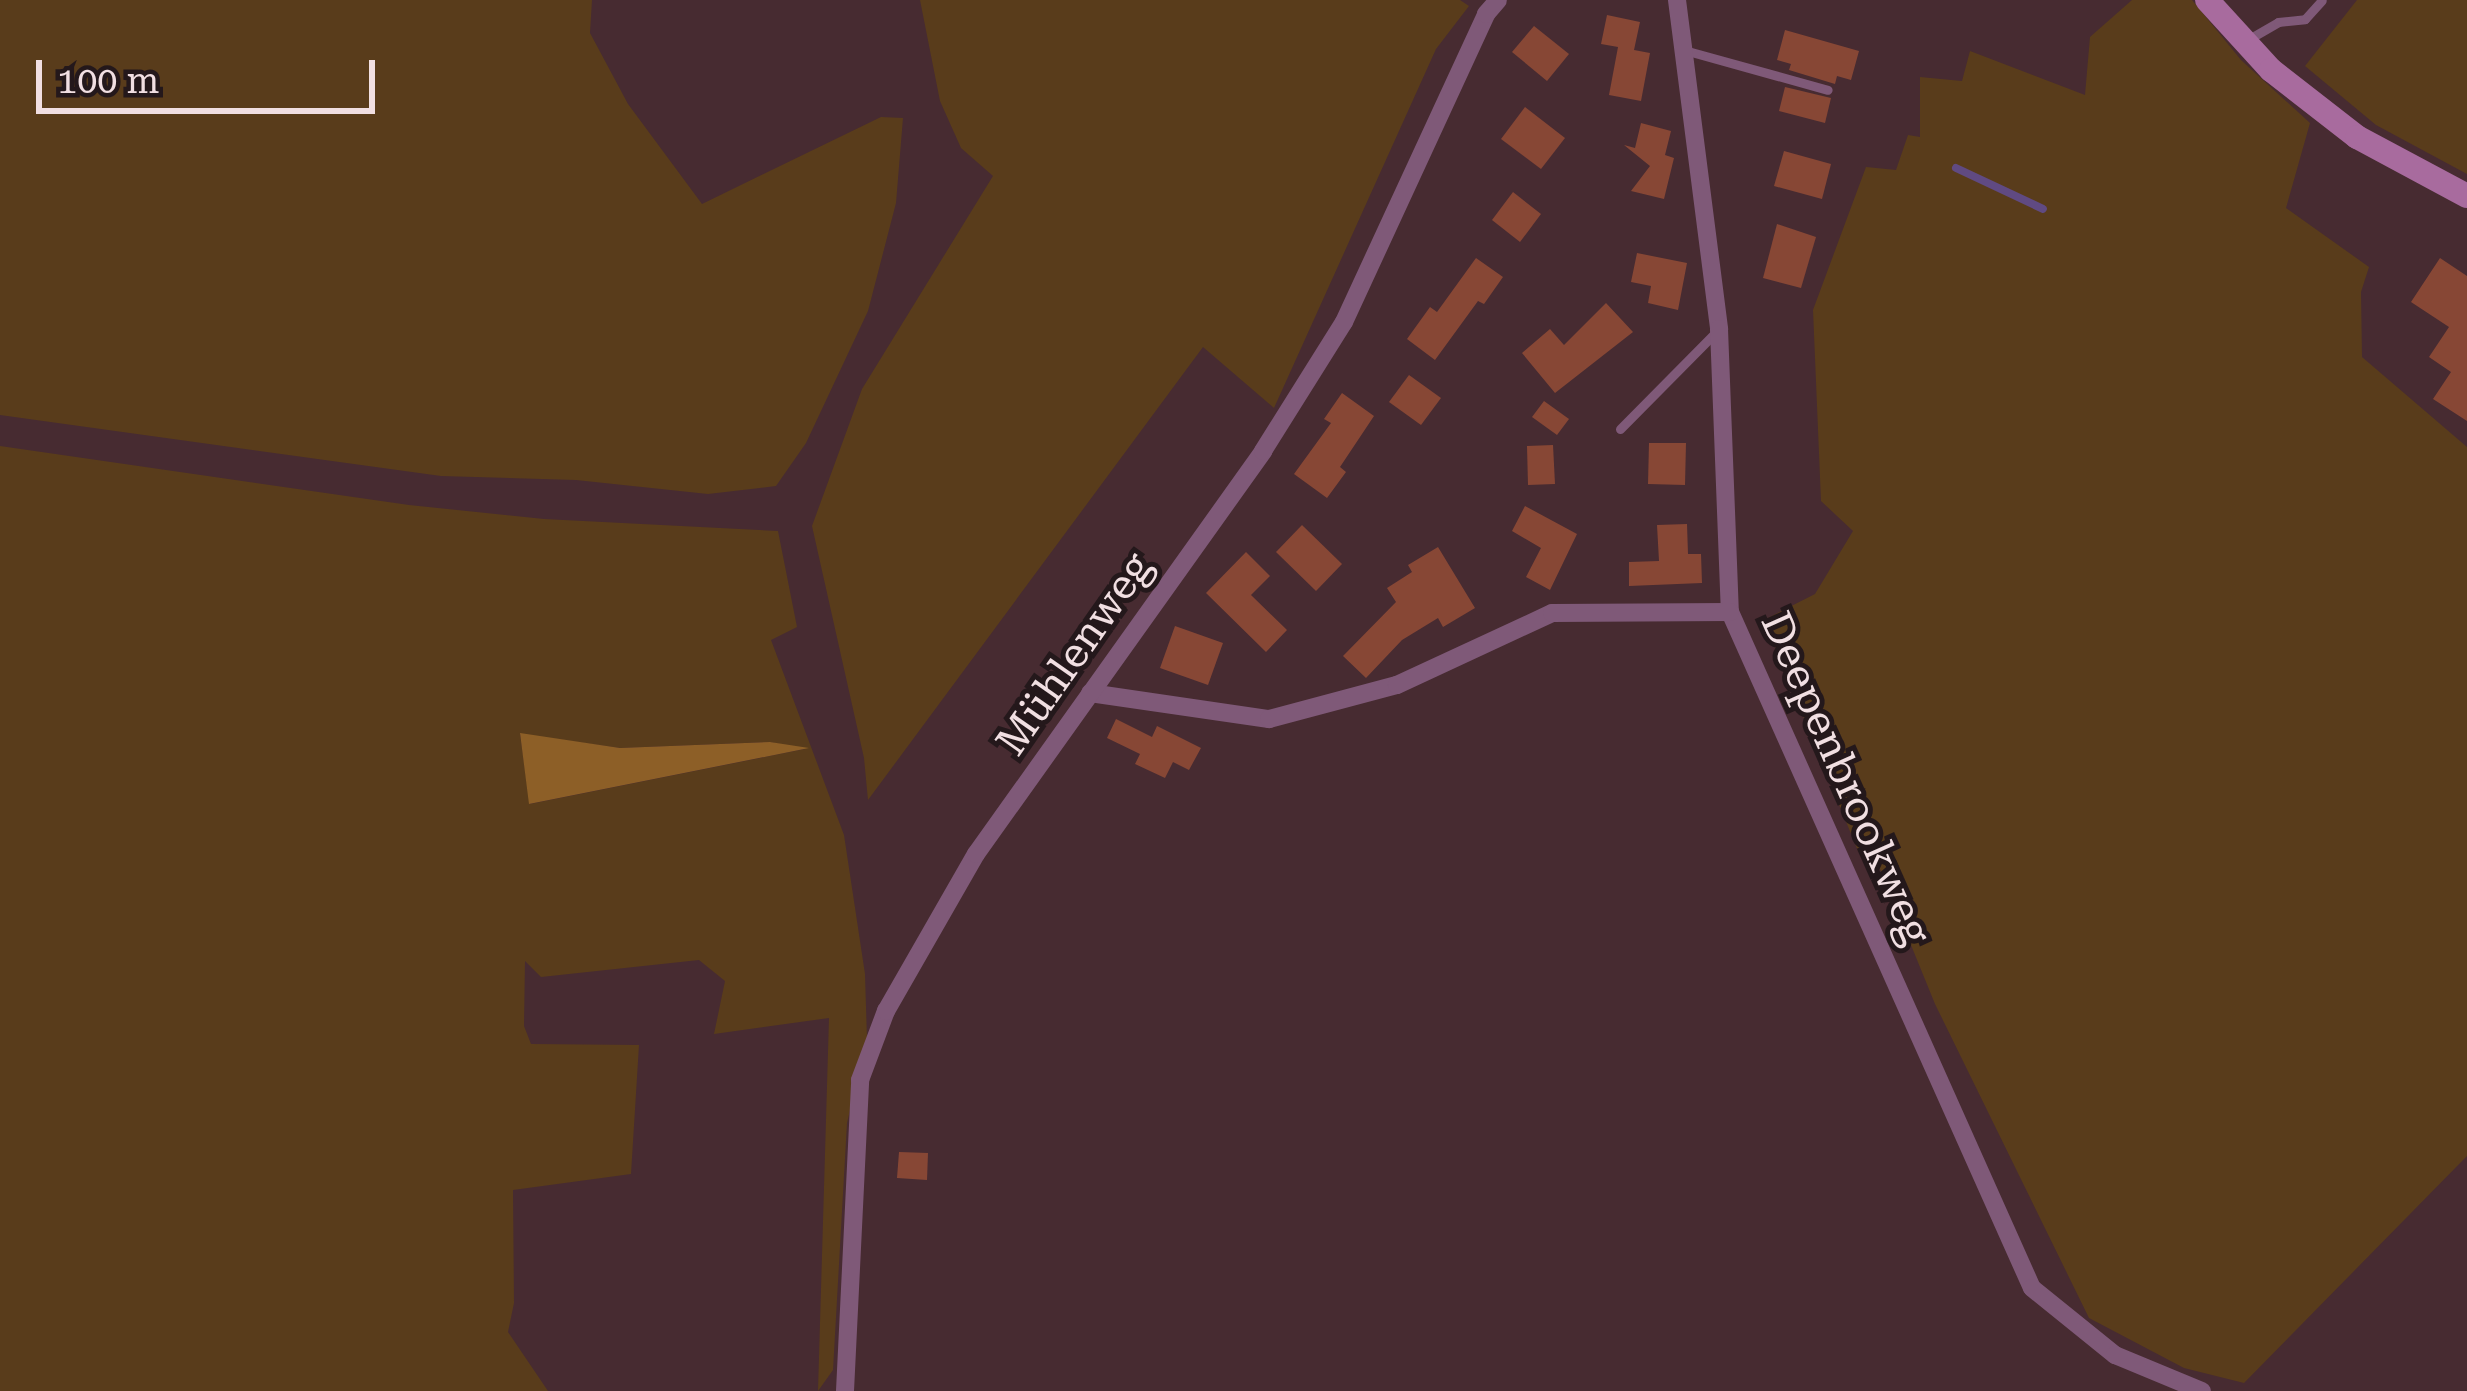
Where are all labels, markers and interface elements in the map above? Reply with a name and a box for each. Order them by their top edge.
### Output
scale bar [42,36,381,110]
text: 100 m [57,60,159,102]
street label: Mühlenweg [986,543,1162,765]
street label: Deepenbrookweg [1750,604,1942,952]

